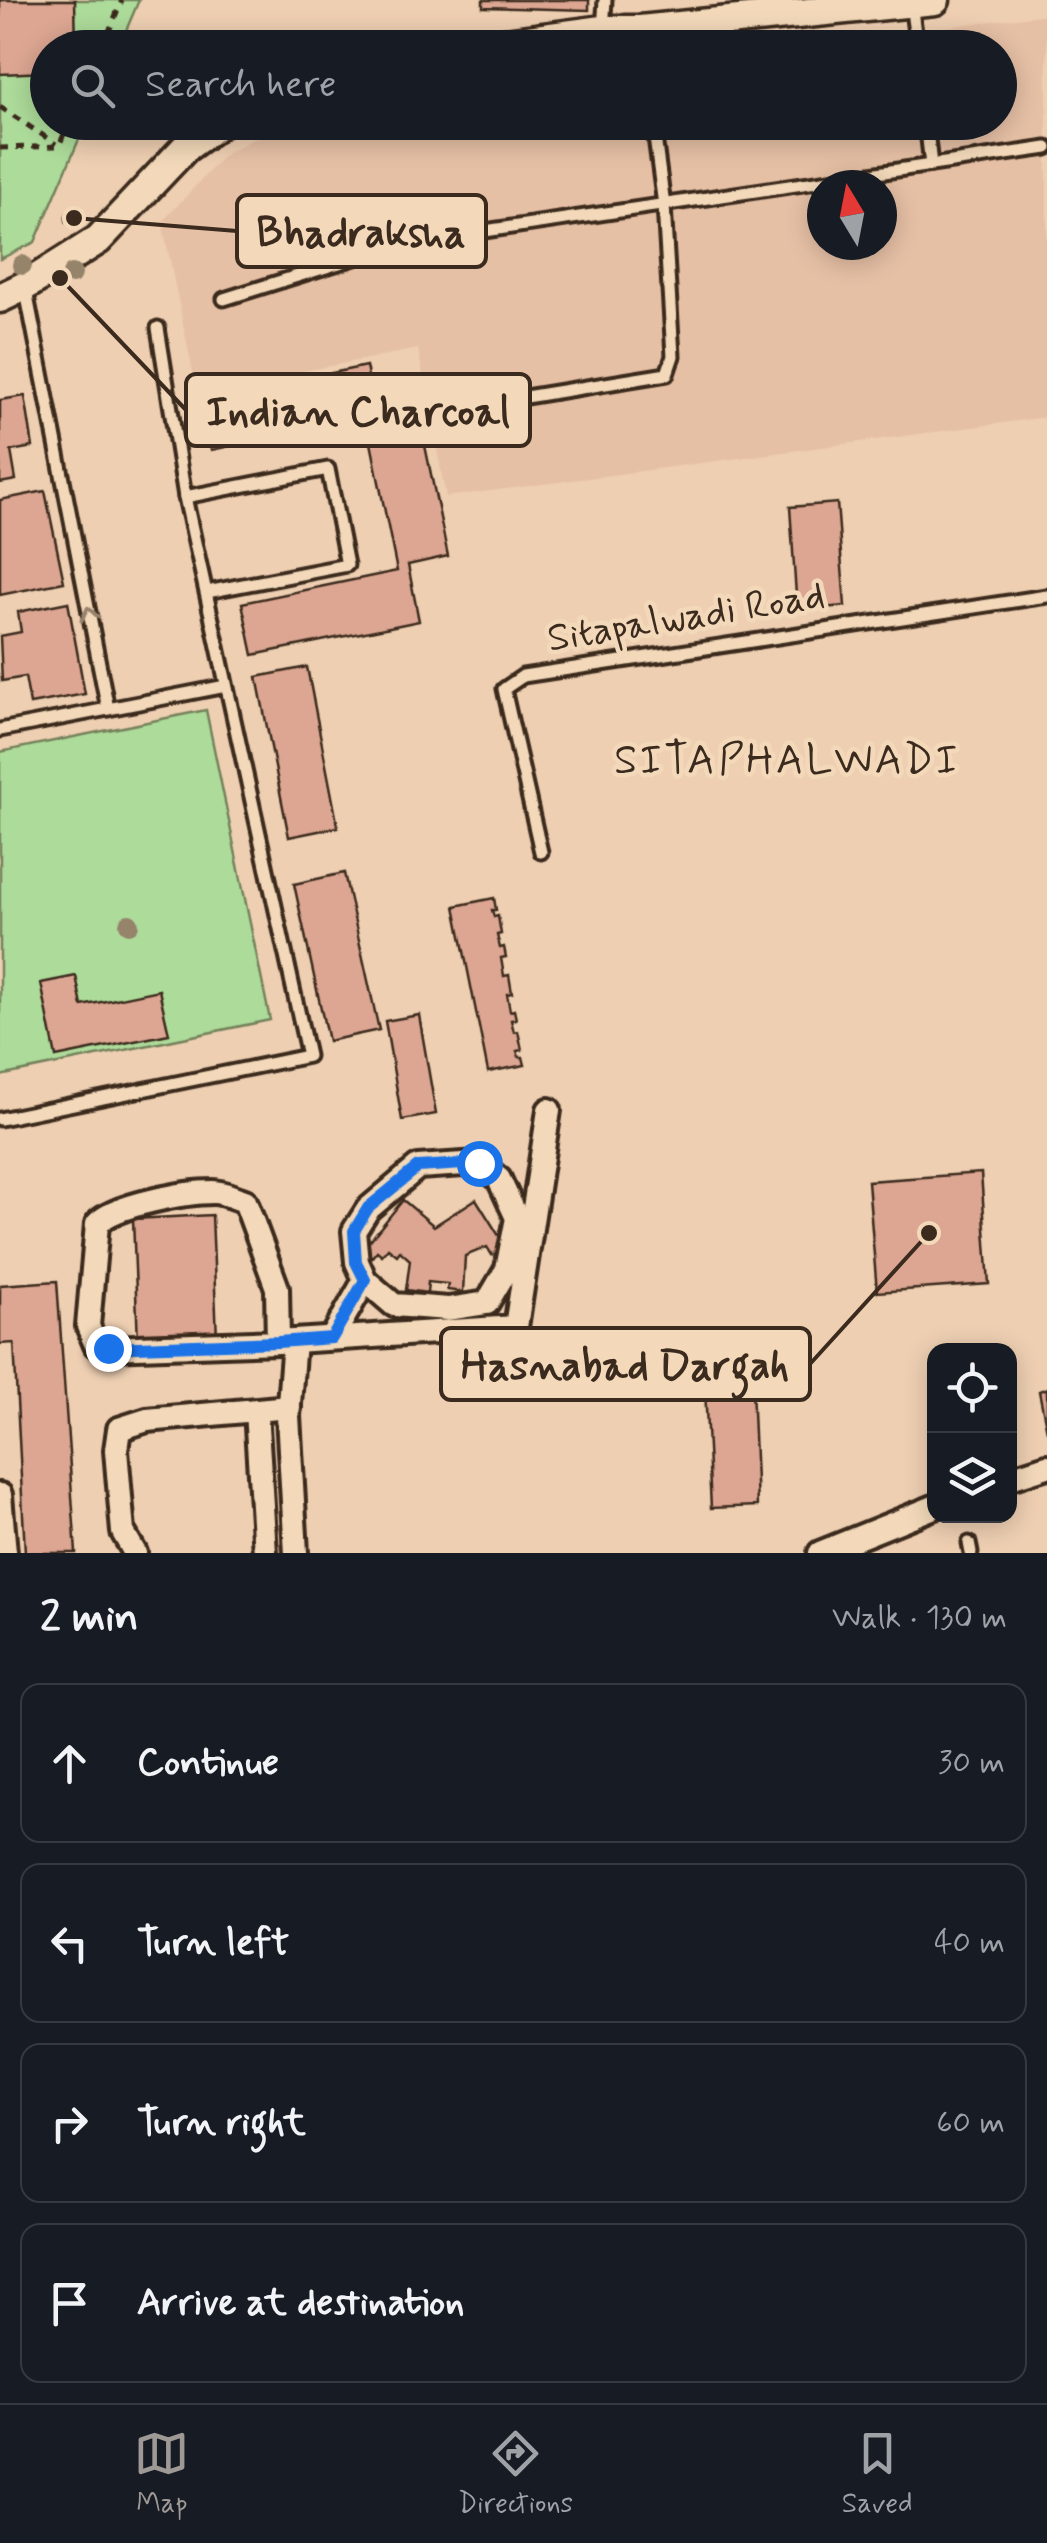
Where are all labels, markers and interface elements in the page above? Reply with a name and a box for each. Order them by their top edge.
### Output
search box [30,30,1017,140]
icon: search [65,58,120,113]
text: Search here [145,61,336,110]
north arrow [807,170,897,260]
callout: Bhadraksha [237,195,486,267]
text: Bhadraksha [256,207,466,262]
callout: Indian Charcoal [186,374,530,446]
text: Indian Charcoal [206,386,510,441]
street label: Sitapalwadi Road [544,570,828,666]
one-way arrow [79,605,100,622]
district label: SITAPHALWADI [614,734,960,789]
route start [457,1141,503,1187]
route end [86,1326,132,1372]
callout: Hasnabad Dargah [441,1328,810,1400]
text: Hasnabad Dargah [461,1340,789,1400]
map controls [927,1343,1017,1523]
button: locate [927,1343,1017,1433]
button: layers [927,1433,1017,1523]
text: 2 min [40,1591,139,1646]
text: Walk · 130 m [832,1597,1007,1639]
icon: ahead [42,1736,97,1791]
text: Continue [137,1739,279,1788]
text: 30 m [938,1742,1005,1784]
icon: left [42,1916,97,1971]
text: Turn left [137,1919,289,1968]
text: 40 m [934,1922,1005,1964]
icon: right [42,2096,97,2151]
text: Turn right [137,2099,306,2148]
text: 60 m [936,2102,1005,2144]
icon: arrive [42,2276,97,2331]
text: Arrive at destination [137,2279,464,2328]
tab: Map [134,2426,189,2523]
tab: Directions [458,2426,573,2523]
tab: Saved [842,2426,913,2523]

